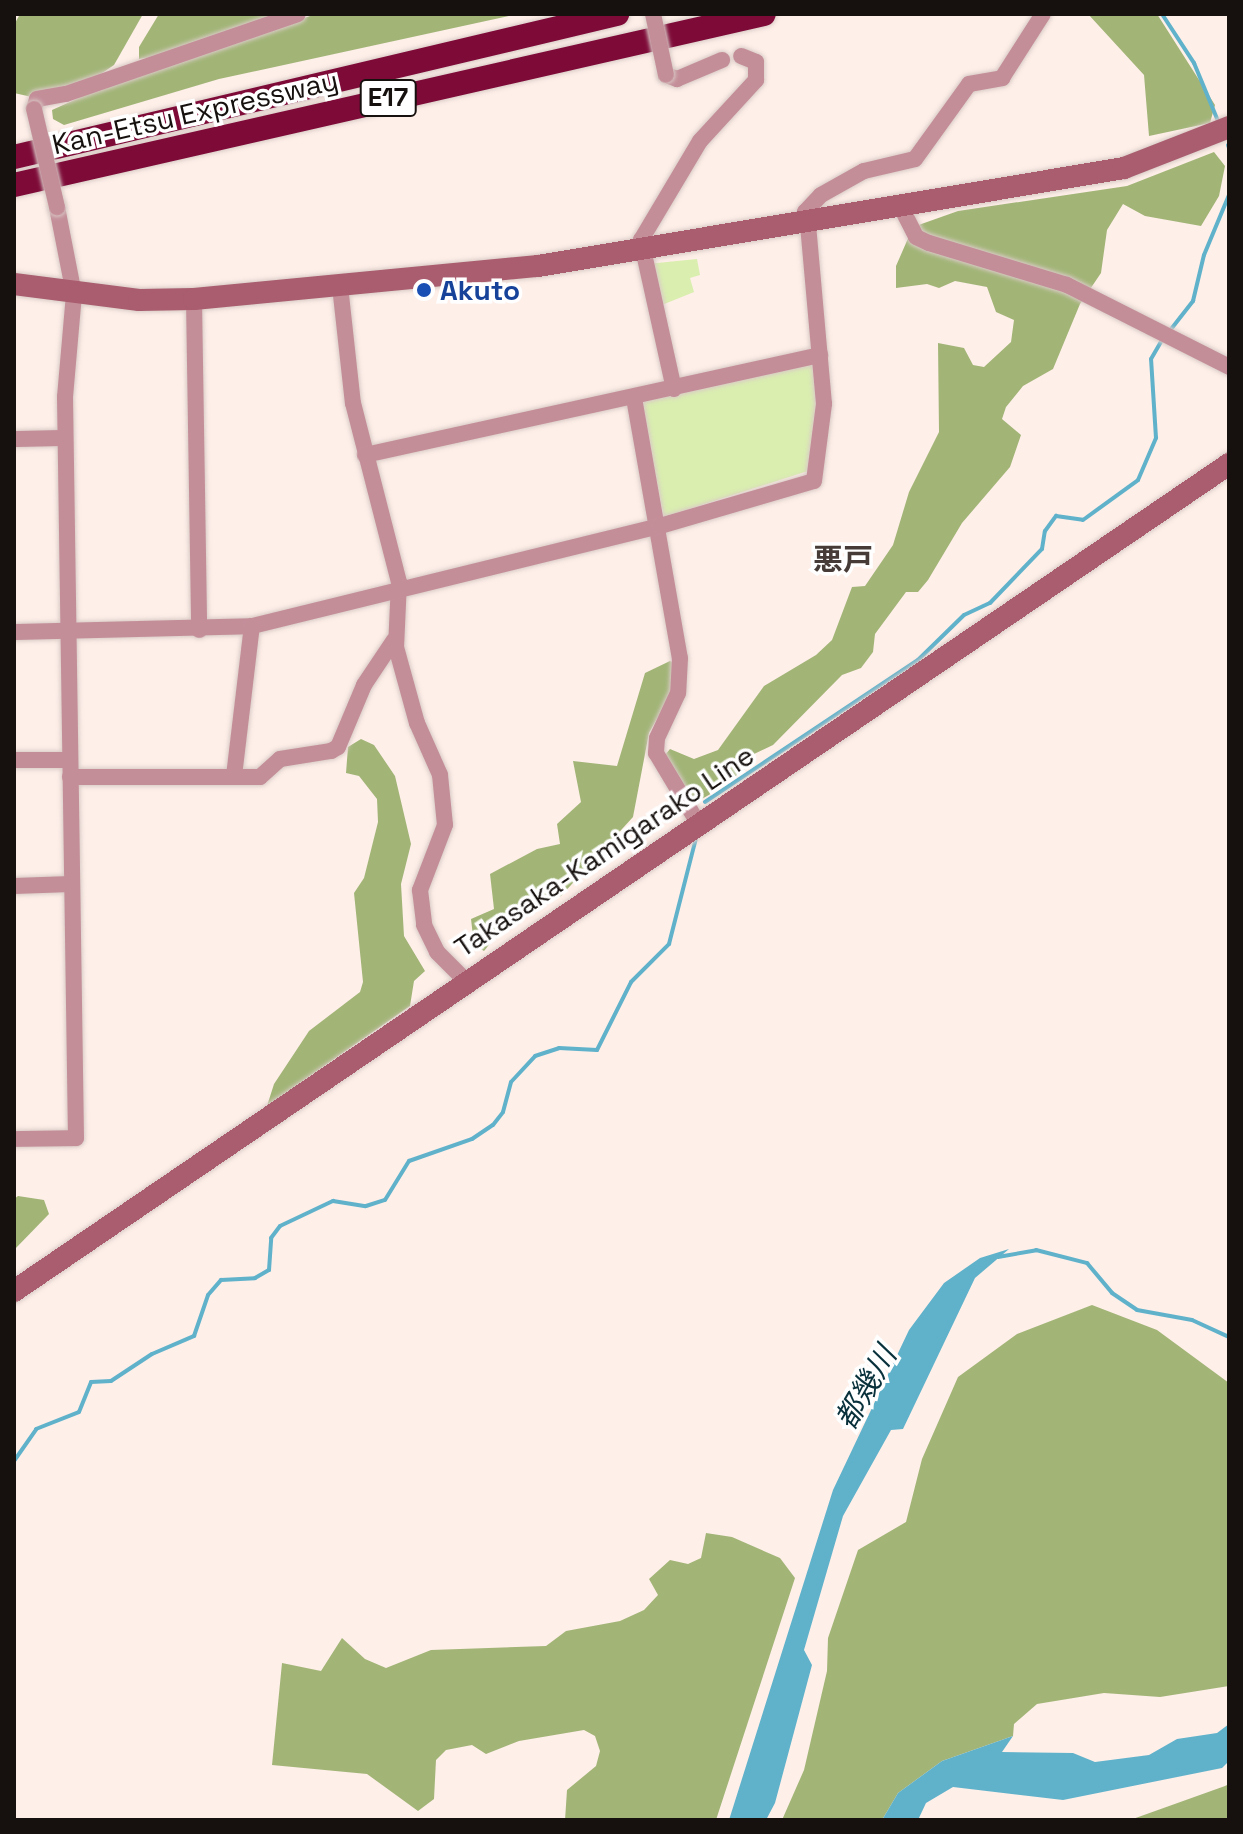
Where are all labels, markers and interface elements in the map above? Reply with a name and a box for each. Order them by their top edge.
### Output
street label: Kan-Etsu Expressway [49,63,341,161]
road number: E17 [358,76,418,120]
place label: Akuto [440,273,520,307]
marker: Akuto [415,281,433,299]
district label: 悪戸 [813,542,873,578]
street label: Takasaka-Kamigarako Line [448,738,760,964]
water label: 都幾川 [828,1340,904,1436]

